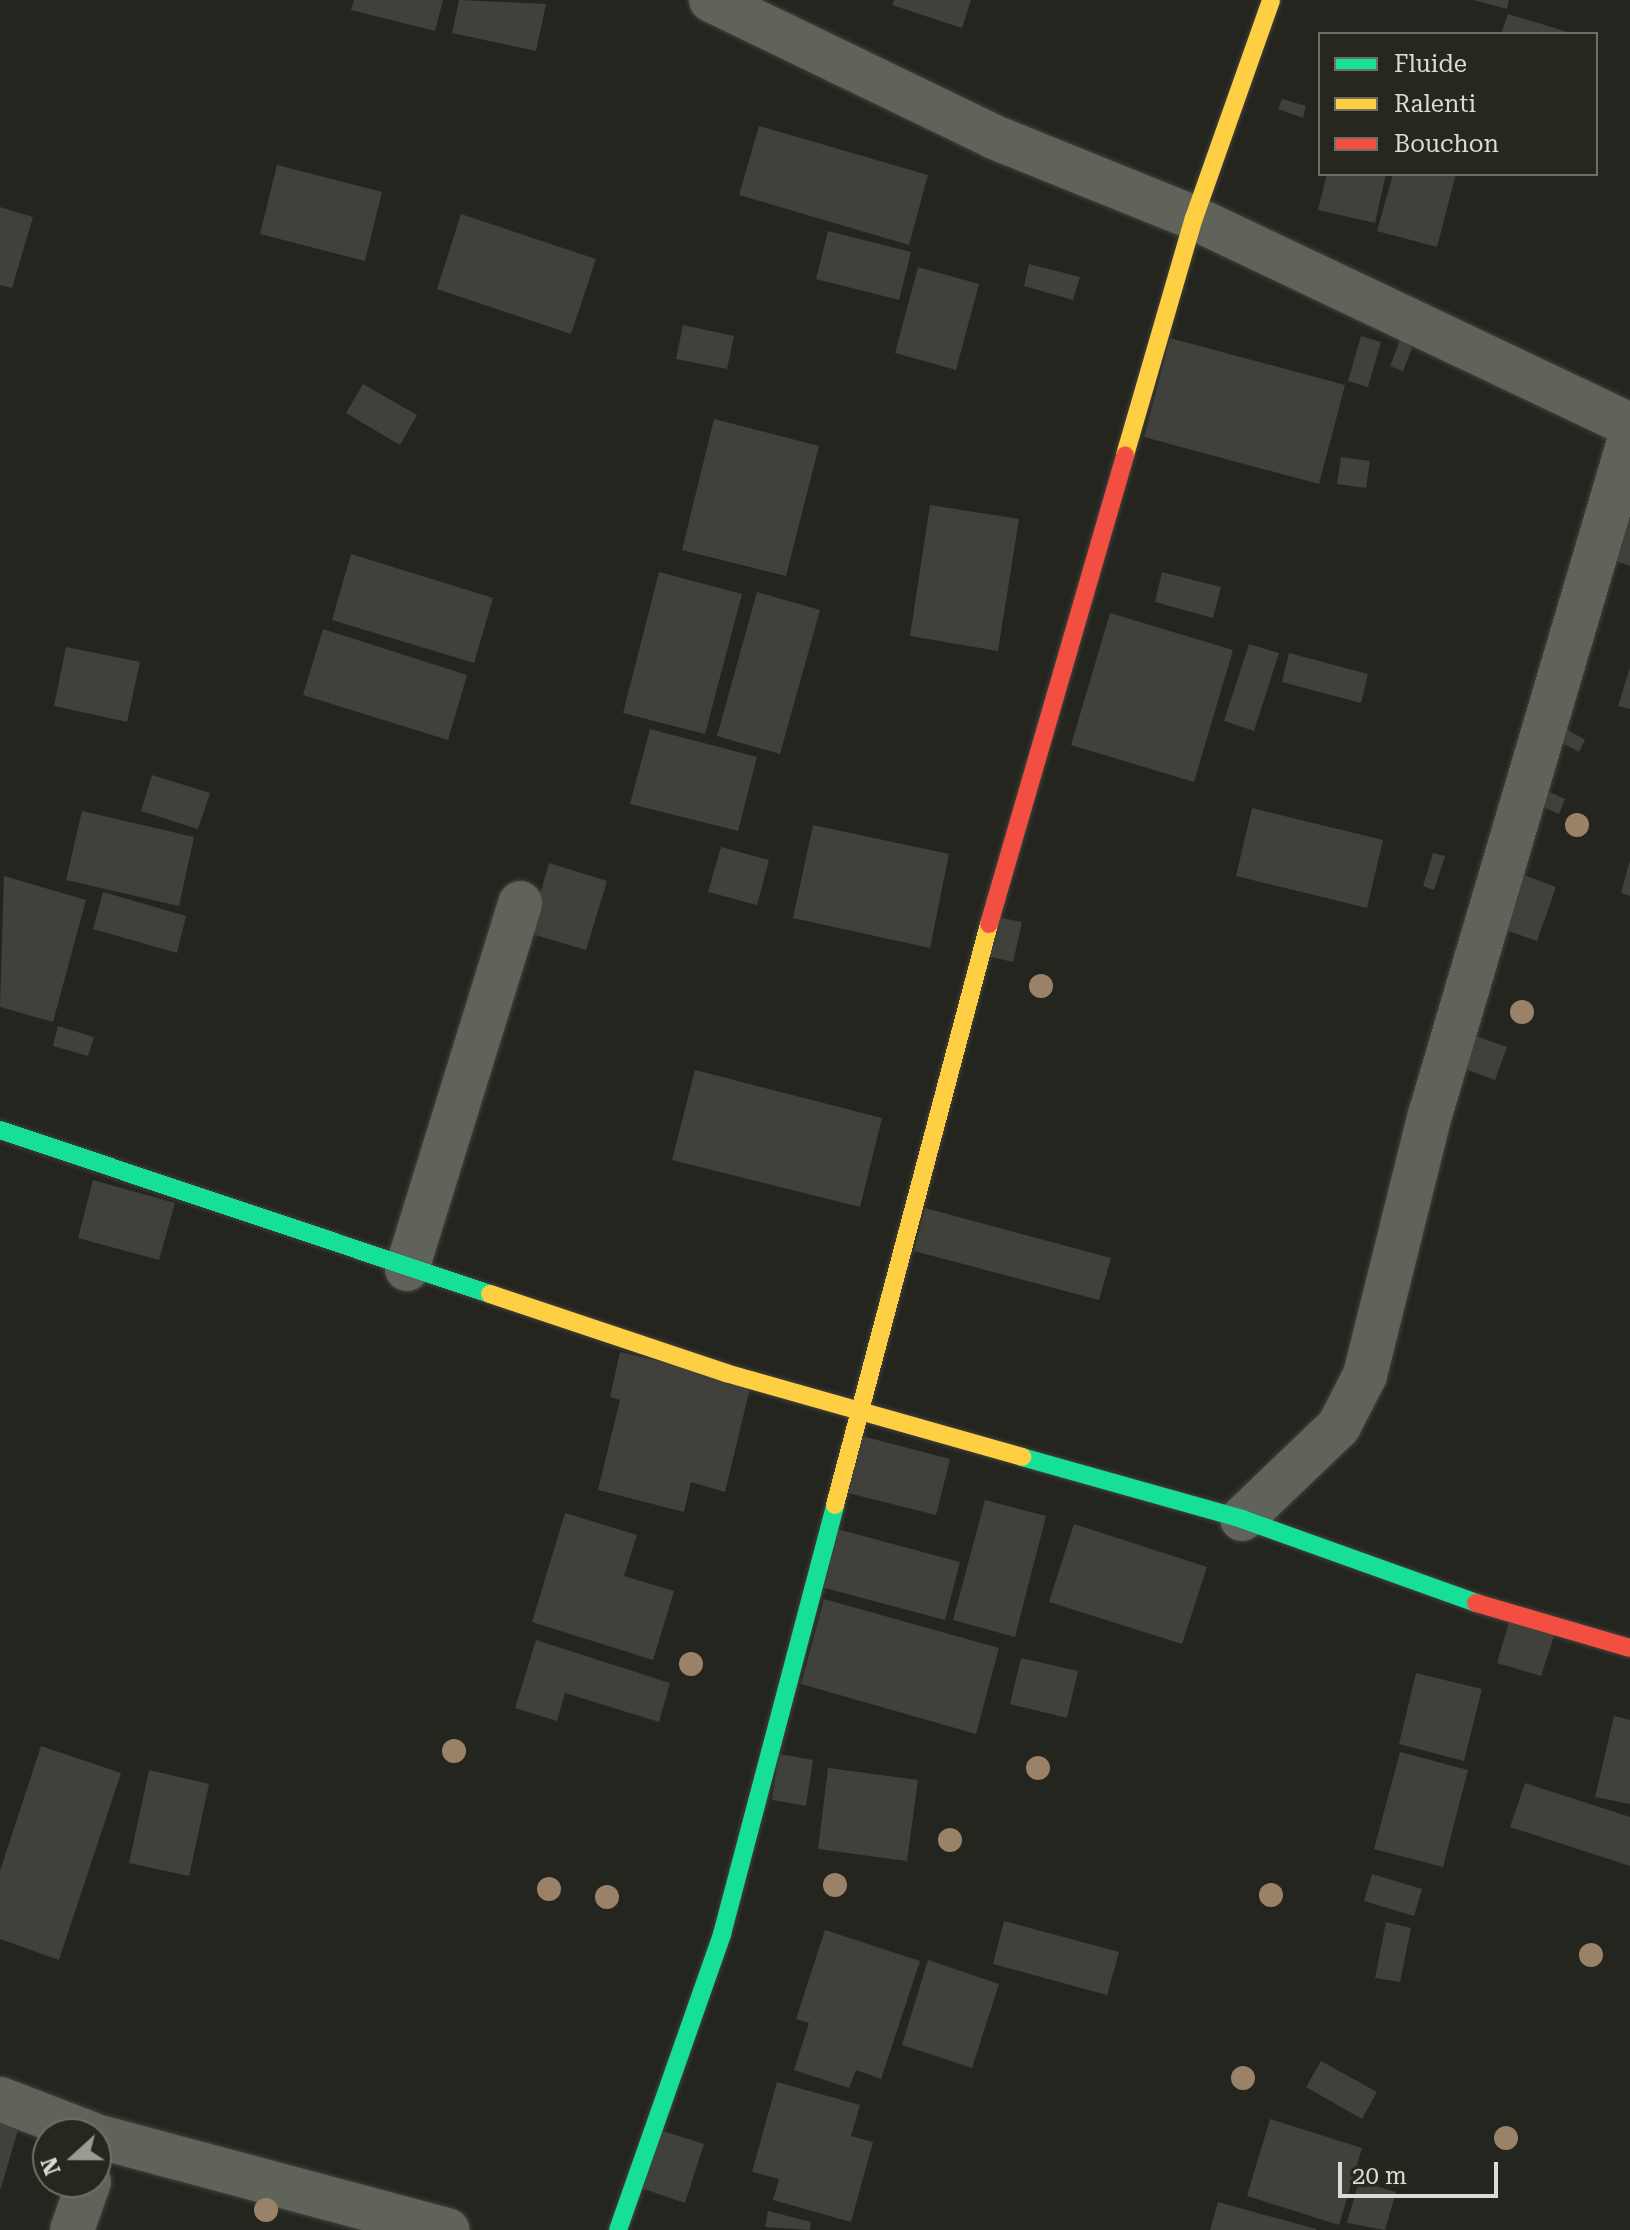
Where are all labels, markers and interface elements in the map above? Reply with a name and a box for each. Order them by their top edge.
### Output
legend [1318,32,1598,176]
text: Fluide [1394,50,1467,78]
text: Ralenti [1394,90,1476,118]
text: Bouchon [1394,130,1499,158]
north arrow [32,2118,112,2198]
scale bar [1342,2146,1502,2196]
text: N [36,2154,66,2178]
text: 20 m [1352,2162,1407,2190]

